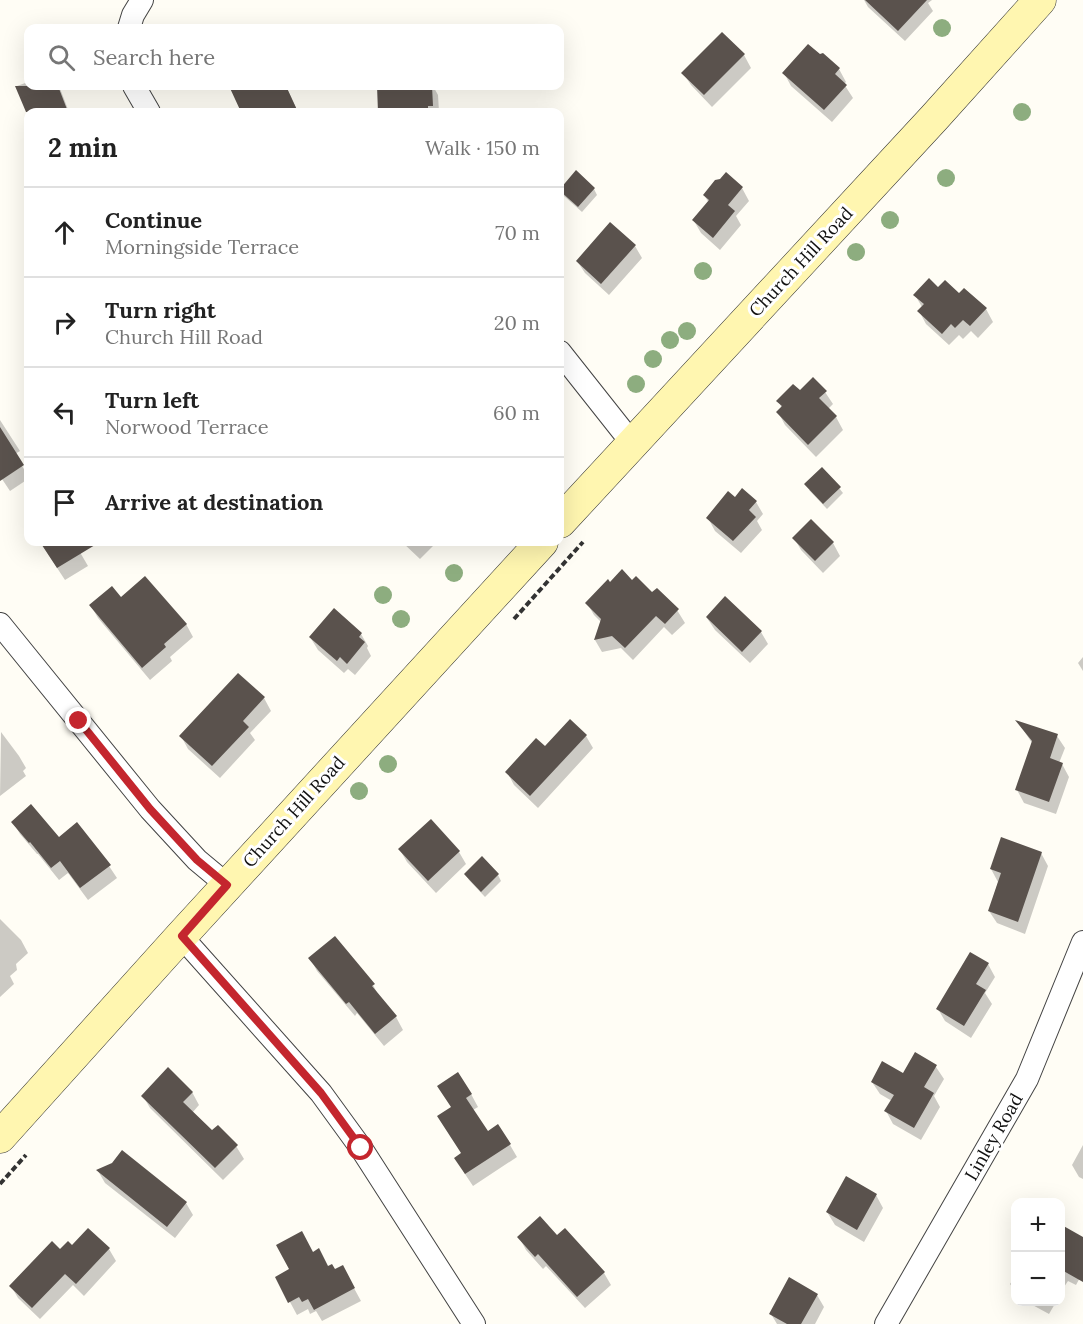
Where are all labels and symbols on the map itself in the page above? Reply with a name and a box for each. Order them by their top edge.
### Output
street label: Church Hill Road [744,202,858,321]
route end [65,707,91,733]
street label: Church Hill Road [238,751,350,872]
street label: Linley Road [959,1089,1028,1184]
route start [347,1134,373,1160]

